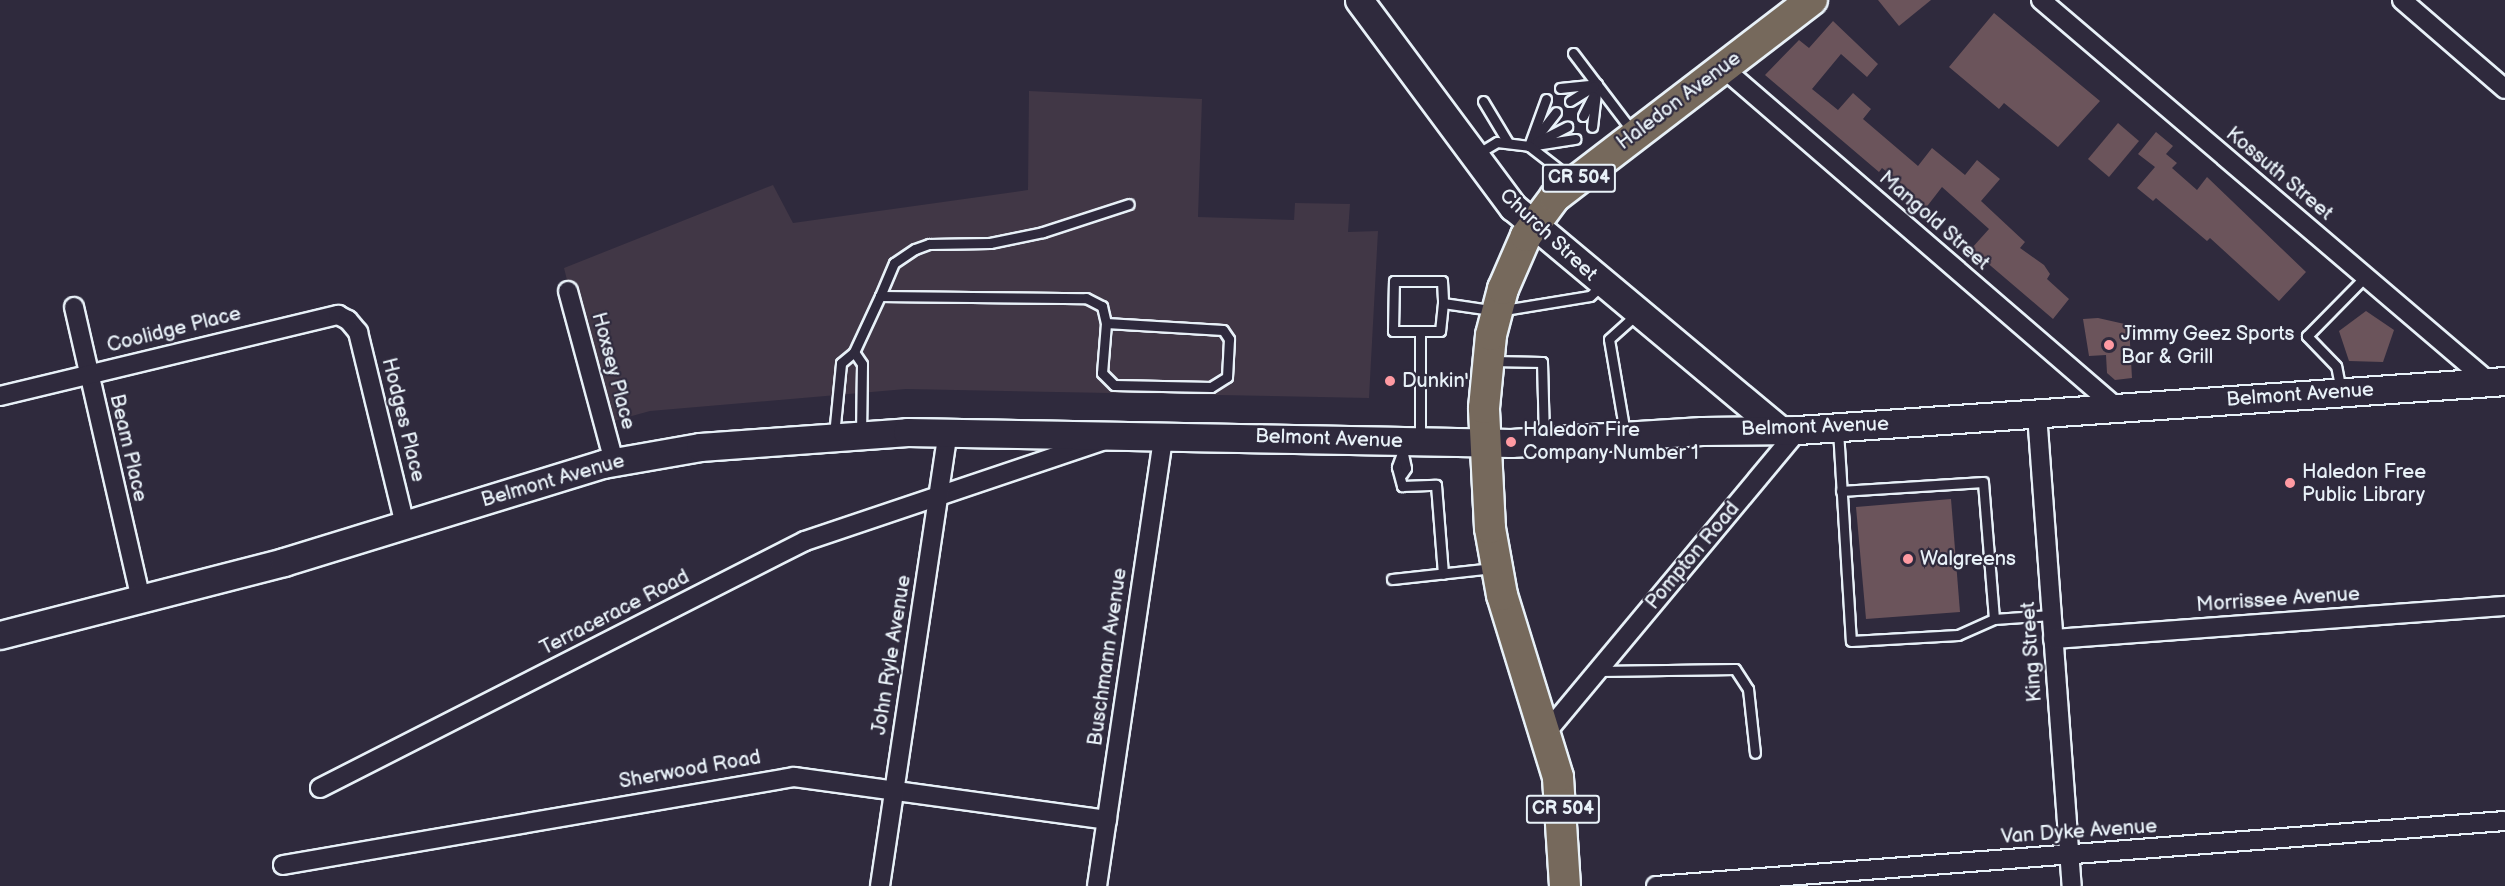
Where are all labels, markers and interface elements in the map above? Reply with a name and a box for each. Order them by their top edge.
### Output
street label: Haledon Avenue [1612,47,1746,155]
street label: Kossuth Street [2221,122,2337,226]
road number: CR 504 [1542,163,1616,193]
street label: Mangold Street [1874,166,1994,276]
street label: Church Street [1494,184,1602,286]
street label: Coolidge Place [105,302,243,358]
street label: Hoxsey Place [586,309,640,433]
place label: Jimmy Geez Sports Bar & Grill [2121,322,2296,369]
marker: Jimmy Geez Sports Bar & Grill [2102,338,2116,352]
street label: Hodges Place [376,356,430,484]
place label: Dunkin' [1402,369,1469,393]
marker: Dunkin' [1383,374,1397,388]
street label: Belmont Avenue [2225,378,2375,412]
street label: Beam Place [104,392,152,504]
street label: Belmont Avenue [1741,412,1889,442]
place label: Haledon Fire Company Number 1 [1523,418,1700,465]
street label: Belmont Avenue [1255,424,1403,454]
marker: Haledon Fire Company Number 1 [1504,435,1518,449]
street label: Belmont Avenue [479,449,627,513]
place label: Haledon Free Public Library [2302,460,2426,507]
marker: Haledon Free Public Library [2283,476,2297,490]
street label: Pompton Road [1641,497,1745,615]
place label: Walgreens [1920,547,2016,571]
marker: Walgreens [1901,552,1915,566]
street label: Terracerace Road [536,565,694,661]
street label: Buschmann Avenue [1084,567,1132,747]
street label: John Ryle Avenue [868,573,916,737]
street label: Morrissee Avenue [2195,582,2361,618]
street label: King Street [2017,601,2047,703]
street label: Sherwood Road [617,746,763,794]
road number: CR 504 [1526,794,1600,824]
street label: Van Dyke Avenue [2000,815,2158,849]

